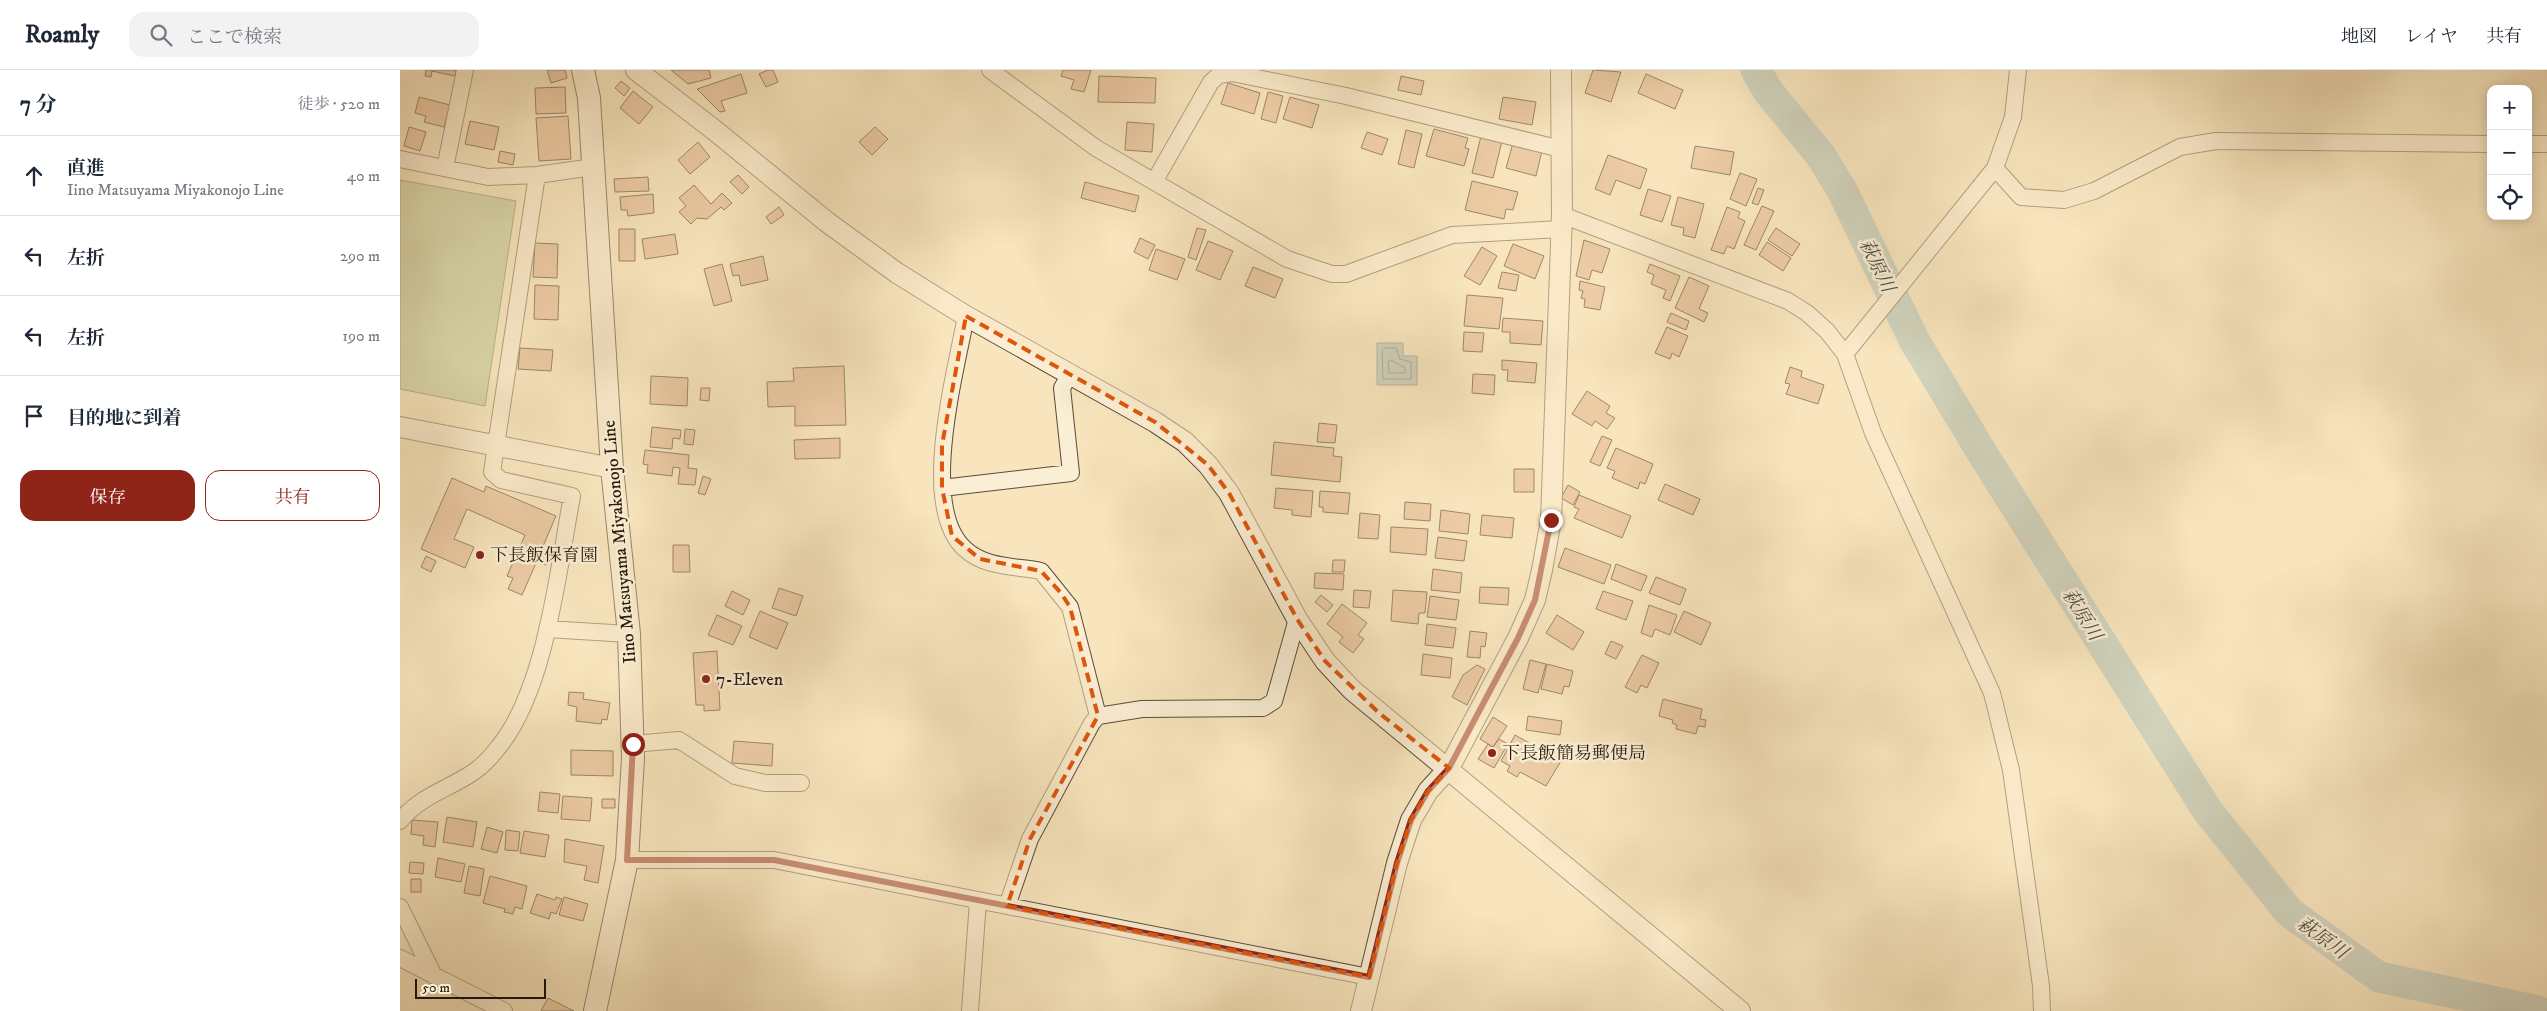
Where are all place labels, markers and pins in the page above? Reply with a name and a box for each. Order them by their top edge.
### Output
place label: 下長飯保育園 [490,545,598,567]
marker: 下長飯保育園 [474,549,486,561]
place label: 7-Eleven [716,669,784,691]
marker: 7-Eleven [700,673,712,685]
place label: 下長飯簡易郵便局 [1502,743,1646,765]
marker: 下長飯簡易郵便局 [1486,747,1498,759]

